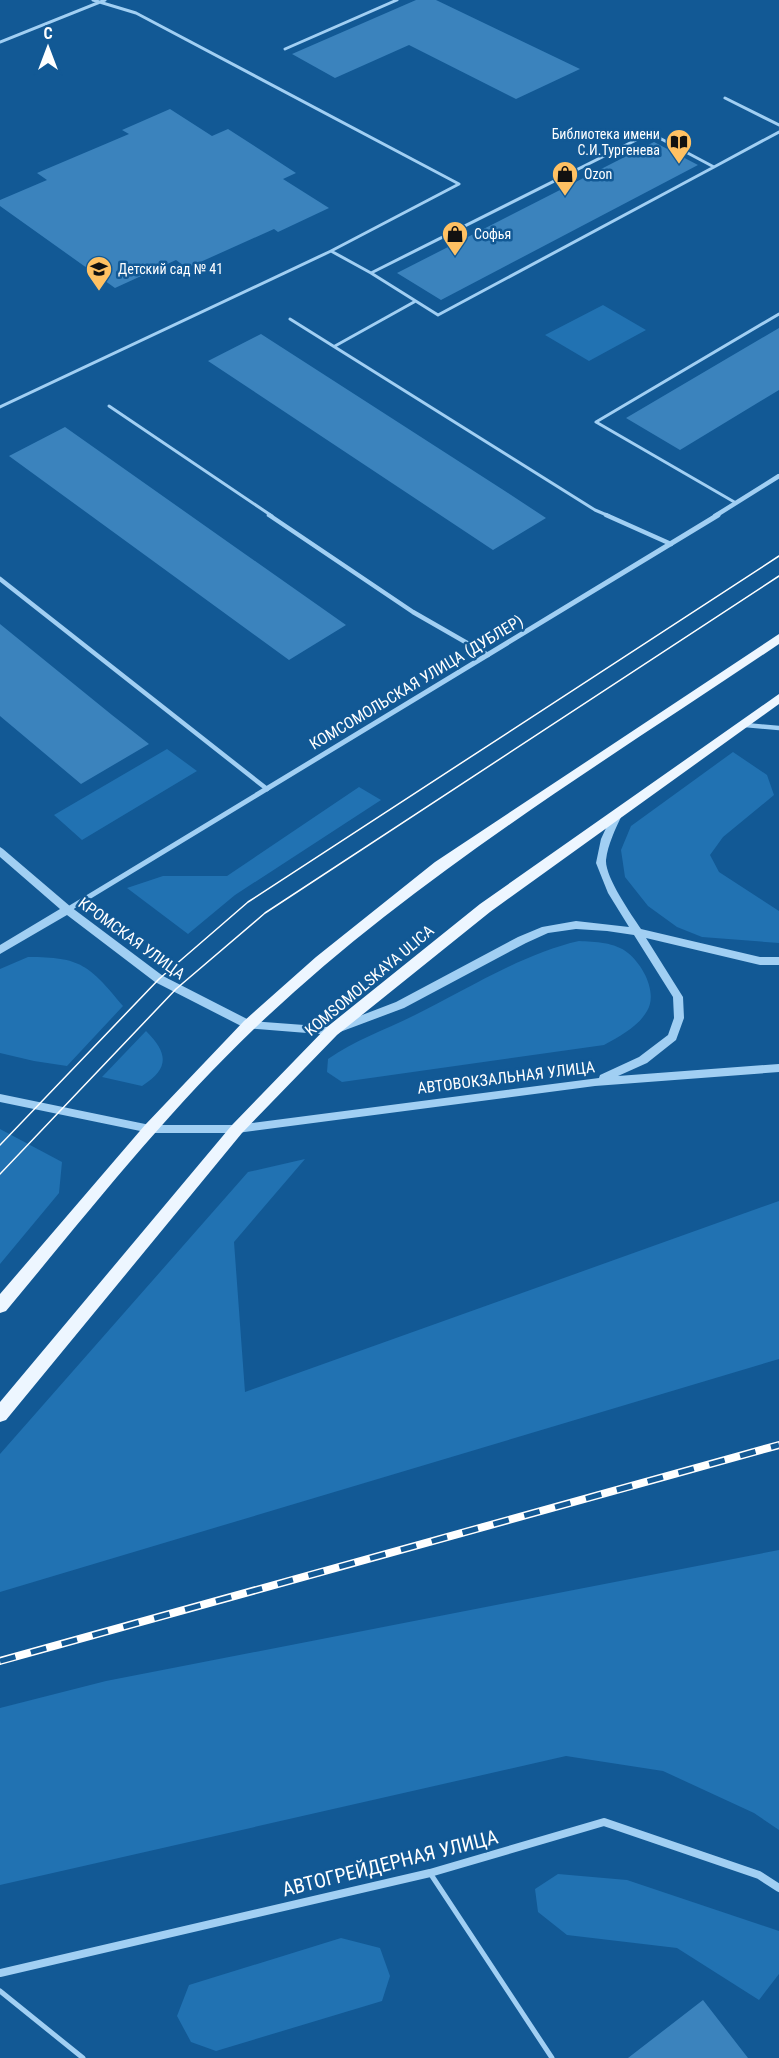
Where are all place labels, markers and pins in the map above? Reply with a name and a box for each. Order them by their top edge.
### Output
place label: Библиотека имени С.И.Тургенева [552,126,660,158]
library icon: Библиотека имени С.И.Тургенева [664,127,694,165]
shop icon: Ozon [550,159,580,197]
place label: Ozon [584,166,612,182]
shop icon: Софья [440,219,470,257]
place label: Софья [474,226,511,242]
school or university icon: Детский сад № 41 [84,254,114,292]
place label: Детский сад № 41 [118,261,223,277]

